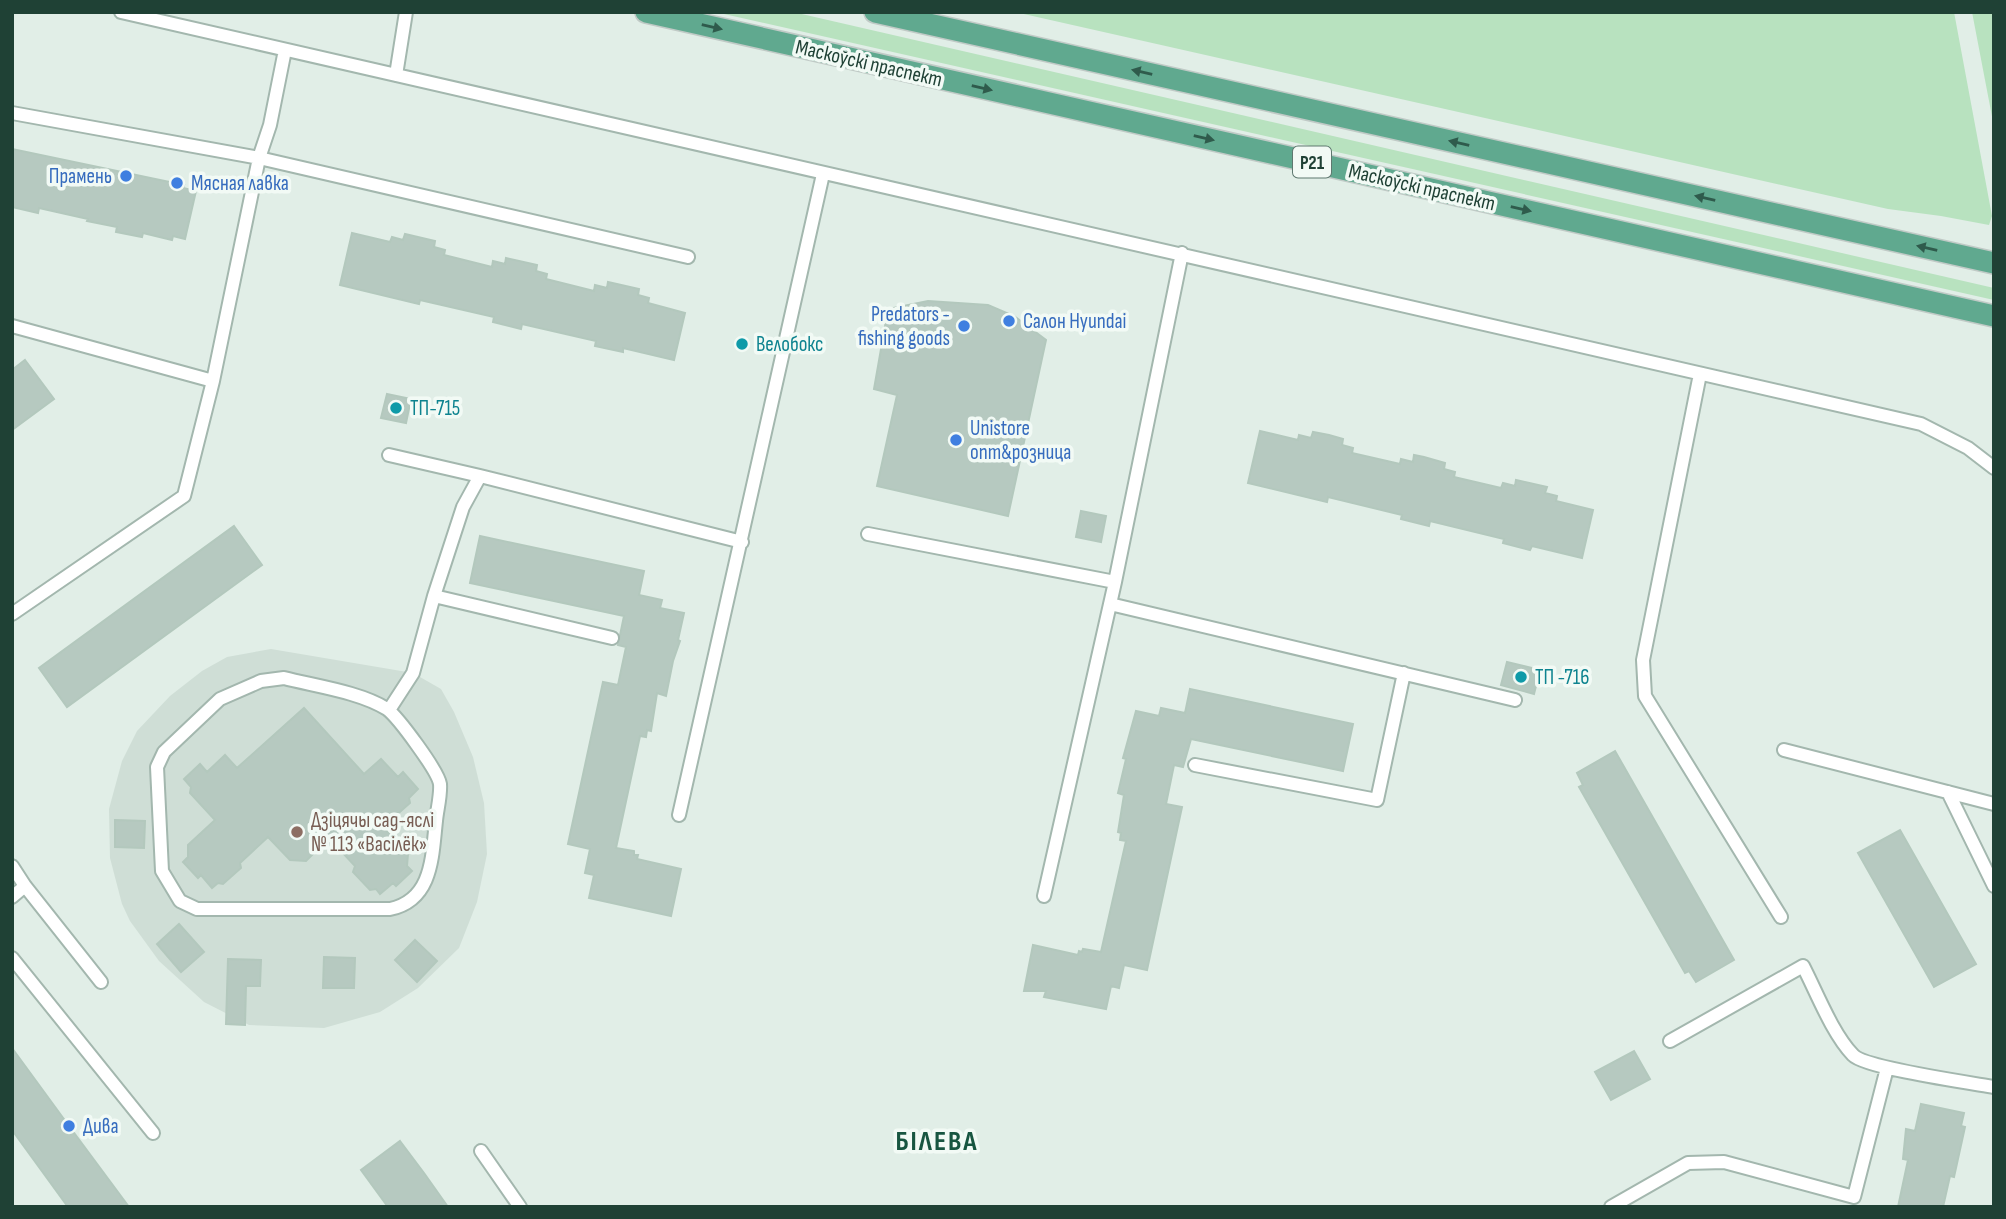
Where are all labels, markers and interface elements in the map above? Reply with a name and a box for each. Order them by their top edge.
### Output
one-way arrow [701,22,723,33]
street label: Маскоўскі праспект [793,34,945,92]
one-way arrow [1131,66,1153,77]
one-way arrow [971,83,993,94]
one-way arrow [1193,133,1215,144]
one-way arrow [1448,138,1470,149]
road number: Р21 [1293,146,1331,178]
street label: Маскоўскі праспект [1346,158,1498,216]
place label: Прамень [49,164,112,189]
marker: Прамень [118,168,134,184]
place label: Мясная лавка [191,171,289,196]
marker: Мясная лавка [169,175,185,191]
one-way arrow [1694,193,1716,204]
one-way arrow [1510,204,1532,215]
one-way arrow [1916,242,1938,253]
place label: Predators - fishing goods [858,302,950,351]
place label: Салон Hyundai [1023,309,1126,334]
marker: Салон Hyundai [1001,313,1017,329]
marker: Predators - fishing goods [956,318,972,334]
place label: Велобокс [756,332,823,357]
marker: Велобокс [734,336,750,352]
place label: ТП-715 [410,396,460,421]
marker: ТП-715 [388,400,404,416]
place label: Unistore опт&розница [970,416,1071,465]
marker: Unistore опт&розница [948,432,964,448]
place label: ТП -716 [1535,665,1589,690]
marker: ТП -716 [1513,669,1529,685]
place label: Дзіцячы сад-яслі № 113 «Васілёк» [311,808,434,857]
marker: Дзіцячы сад-яслі № 113 «Васілёк» [289,824,305,840]
place label: Дива [83,1114,119,1139]
marker: Дива [61,1118,77,1134]
district label: БІЛЕВА [895,1125,979,1158]

